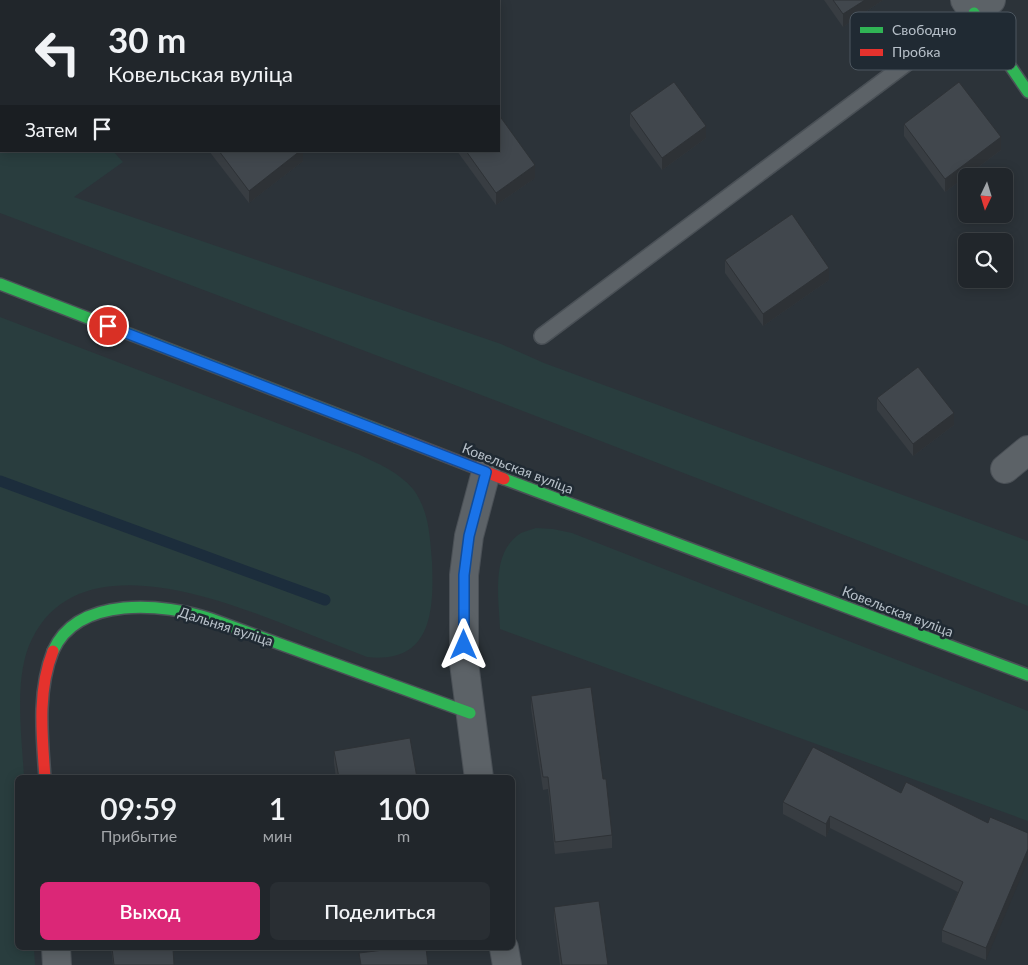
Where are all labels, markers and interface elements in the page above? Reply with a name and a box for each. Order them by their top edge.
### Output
legend [850,12,1016,70]
text: 30 m [108,18,186,60]
icon: left [25,20,90,85]
text: Свободно [892,21,957,38]
text: Пробка [892,43,940,60]
text: Ковельская вуліца [108,60,293,87]
icon: arrive [88,115,116,143]
text: Затем [25,118,78,141]
north arrow [958,168,1012,222]
map controls [958,168,1013,288]
button: search [958,233,1013,288]
pin [87,305,129,347]
icon: arrive [94,312,122,340]
street label: Ковельская вуліца [460,439,576,497]
street label: Ковельская вуліца [840,582,956,640]
street label: Дальняя вуліца [177,603,275,649]
position arrow [437,618,489,670]
text: 09:59 [100,790,177,826]
text: 1 [269,790,286,826]
text: 100 [378,790,430,826]
text: Прибытие [101,826,177,845]
text: мин [263,826,292,845]
text: m [397,826,410,845]
button: Выход [40,882,260,940]
button: Поделиться [270,882,490,940]

